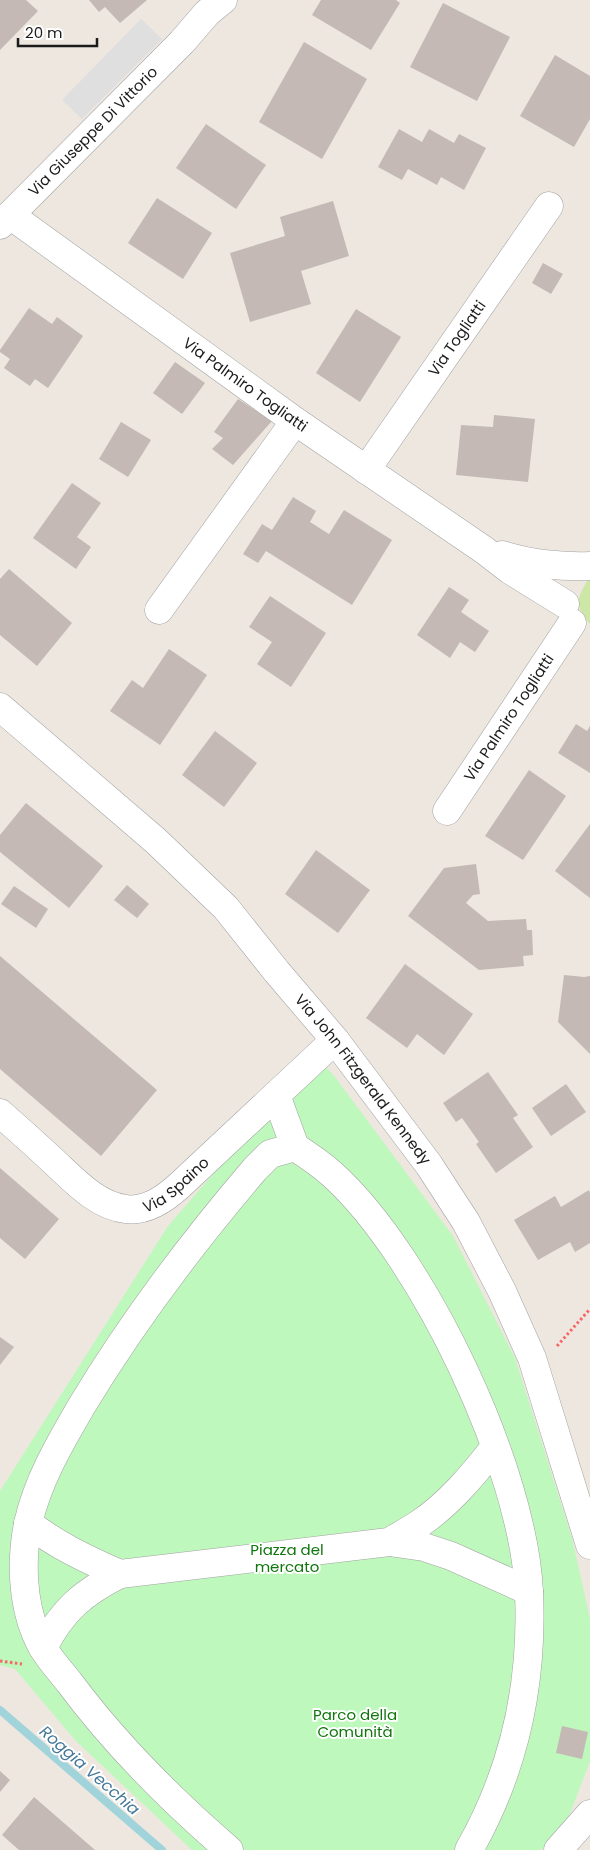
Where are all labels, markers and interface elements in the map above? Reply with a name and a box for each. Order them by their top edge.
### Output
scale bar [18,15,96,47]
text: 20 m [25,22,63,43]
street label: Via Giuseppe Di Vittorio [23,61,162,201]
street label: Via Togliatti [423,296,490,380]
street label: Via Palmiro Togliatti [179,332,312,436]
street label: Via Palmiro Togliatti [459,650,559,785]
street label: Via John Fitzgerald Kennedy [290,989,436,1169]
street label: Via Spaino [140,1152,213,1217]
park label: Piazza del mercato [250,1539,324,1577]
park label: Parco della Comunità [313,1704,397,1742]
water label: Roggia Vecchia [34,1720,145,1821]

